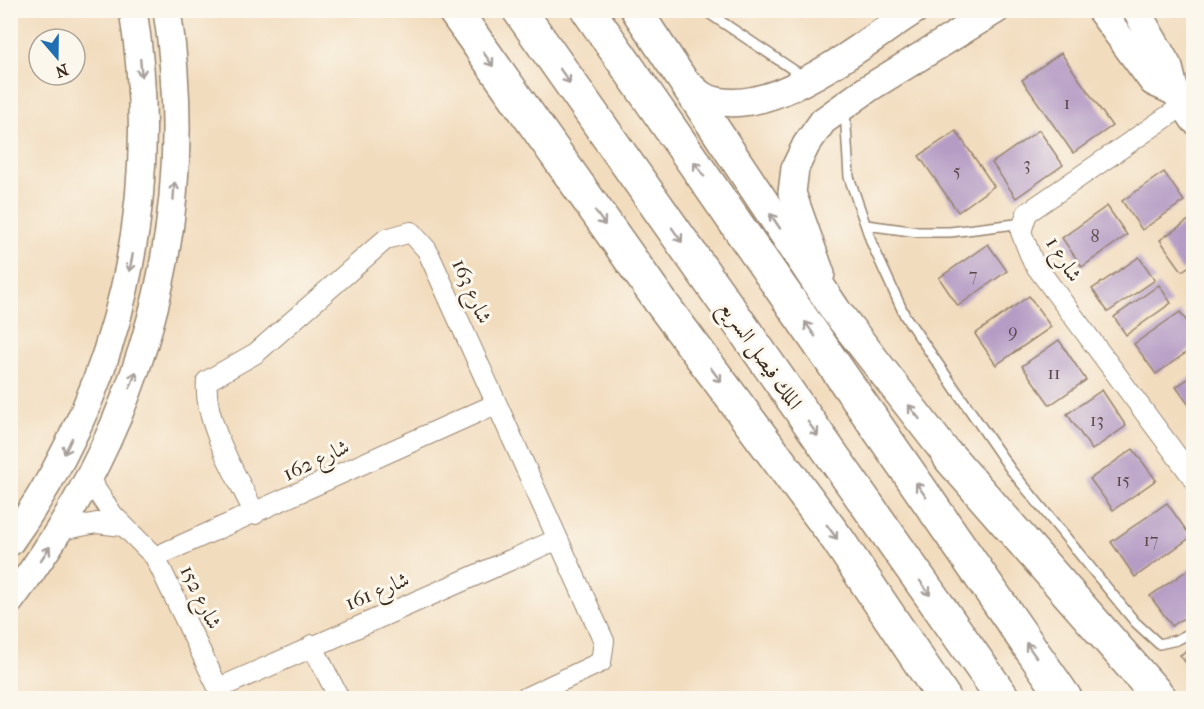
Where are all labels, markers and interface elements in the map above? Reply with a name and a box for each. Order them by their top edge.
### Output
north arrow [27,27,87,87]
one-way arrow [482,50,494,66]
one-way arrow [136,58,147,78]
text: N [52,60,71,82]
one-way arrow [558,67,571,83]
house number: 1 [1064,93,1070,114]
house number: 3 [1023,154,1031,175]
one-way arrow [693,161,705,177]
house number: 5 [953,161,961,182]
one-way arrow [169,181,180,201]
one-way arrow [594,209,606,225]
one-way arrow [769,213,781,230]
one-way arrow [671,226,683,243]
house number: 8 [1090,226,1100,247]
street label: شارع 1 [1036,232,1087,289]
one-way arrow [125,252,136,272]
street label: شارع 163 [442,255,497,330]
house number: 7 [969,265,978,286]
street label: الملك فيصل السريع [709,296,807,418]
house number: 9 [1008,321,1018,342]
one-way arrow [804,322,816,338]
house number: 11 [1048,363,1060,384]
one-way arrow [709,366,722,382]
one-way arrow [129,372,140,390]
one-way arrow [908,405,921,421]
house number: 13 [1090,410,1104,431]
one-way arrow [807,420,819,437]
street label: شارع 162 [279,434,356,491]
one-way arrow [62,437,73,455]
house number: 15 [1116,470,1130,491]
one-way arrow [915,482,927,498]
one-way arrow [825,523,838,539]
house number: 17 [1143,530,1159,551]
one-way arrow [38,545,51,562]
street label: شارع 152 [170,561,227,636]
street label: شارع 161 [341,567,415,621]
one-way arrow [919,580,931,596]
one-way arrow [1025,643,1037,659]

